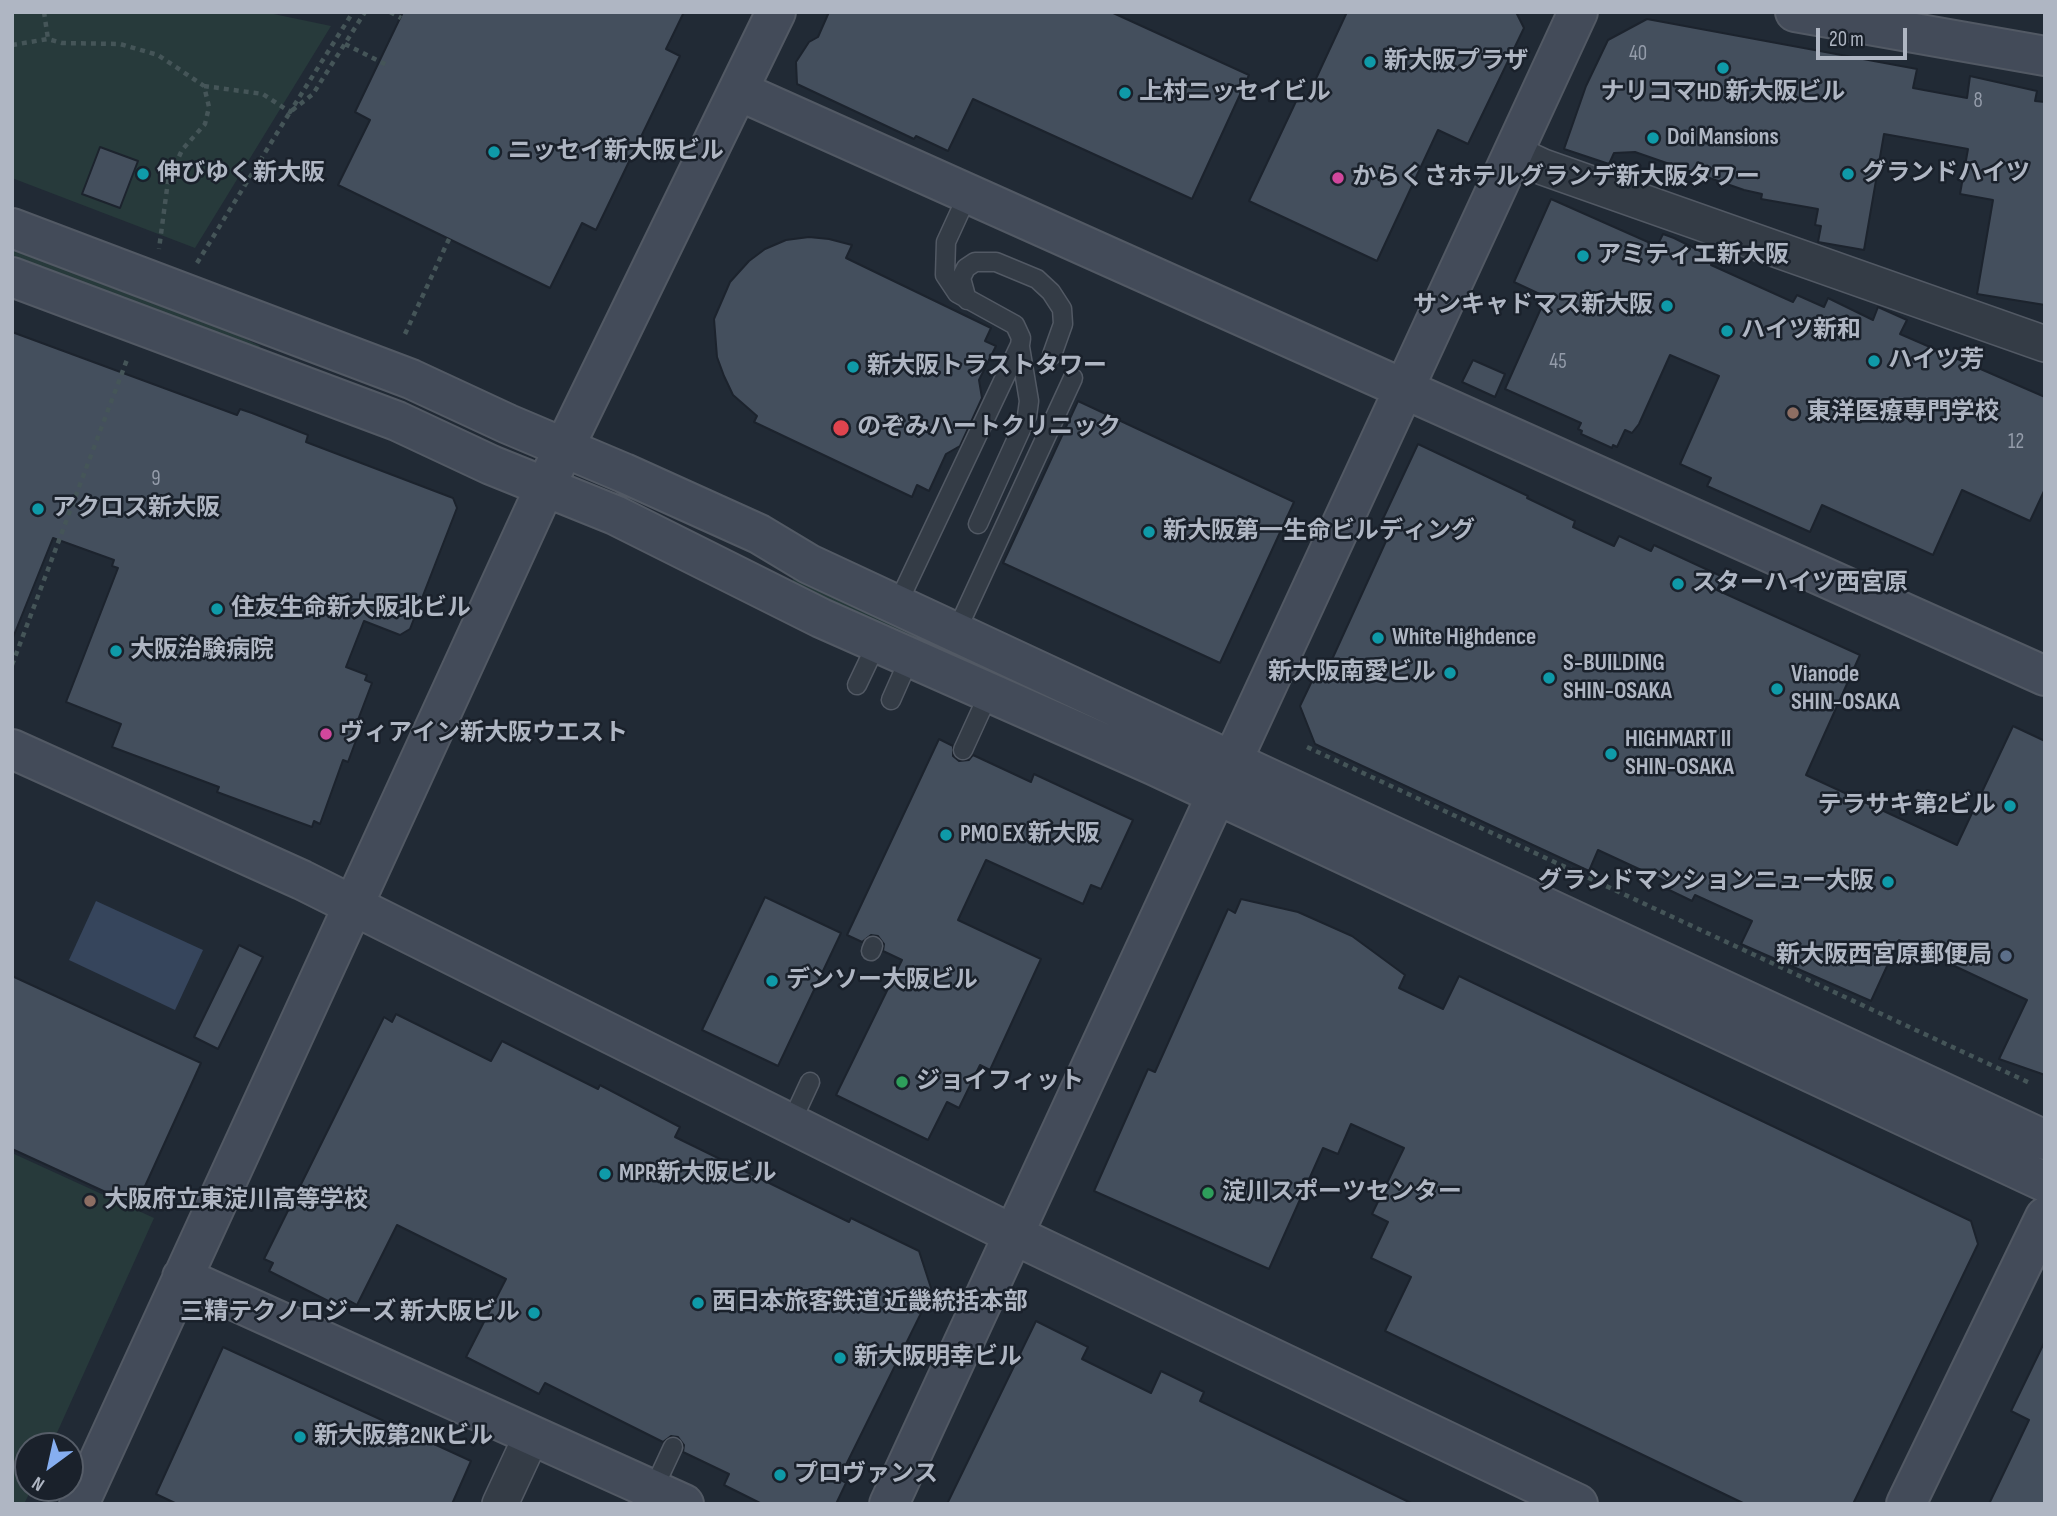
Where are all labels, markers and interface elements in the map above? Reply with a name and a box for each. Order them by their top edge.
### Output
scale bar [1819,14,1910,58]
text: 20 m [1829,27,1864,52]
house number: 40 [1629,42,1647,68]
place label: 新大阪プラザ [1384,48,1528,76]
marker: 新大阪プラザ [1362,54,1378,70]
marker: ナリコマHD 新大阪ビル [1715,60,1731,76]
place label: 上村ニッセイビル [1139,79,1331,107]
place label: ナリコマHD 新大阪ビル [1601,79,1845,107]
marker: 上村ニッセイビル [1117,85,1133,101]
house number: 8 [1973,89,1983,115]
place label: Doi Mansions [1667,124,1779,152]
marker: Doi Mansions [1645,130,1661,146]
place label: ニッセイ新大阪ビル [508,138,724,166]
marker: ニッセイ新大阪ビル [486,144,502,160]
place label: 伸びゆく新大阪 [157,160,325,188]
place label: グランドハイツ [1862,160,2030,188]
place label: からくさホテルグランデ新大阪タワー [1352,164,1760,192]
marker: 伸びゆく新大阪 [135,166,151,182]
marker: グランドハイツ [1840,166,1856,182]
marker: からくさホテルグランデ新大阪タワー [1330,170,1346,186]
place label: アミティエ新大阪 [1597,242,1789,270]
marker: アミティエ新大阪 [1575,248,1591,264]
place label: サンキャドマス新大阪 [1413,292,1653,320]
marker: サンキャドマス新大阪 [1659,298,1675,314]
place label: ハイツ新和 [1741,317,1861,345]
marker: ハイツ新和 [1719,323,1735,339]
place label: ハイツ芳 [1888,347,1984,375]
house number: 45 [1549,350,1567,376]
place label: 新大阪トラストタワー [867,353,1107,381]
marker: ハイツ芳 [1866,353,1882,369]
marker: 新大阪トラストタワー [845,359,861,375]
place label: 東洋医療専門学校 [1807,399,1999,427]
marker: 東洋医療専門学校 [1785,405,1801,421]
place label: のぞみハートクリニック [857,414,1121,442]
marker: のぞみハートクリニック [831,418,851,438]
house number: 12 [2008,430,2024,456]
house number: 9 [151,467,161,493]
place label: アクロス新大阪 [52,495,220,523]
marker: アクロス新大阪 [30,501,46,517]
place label: 新大阪第一生命ビルディング [1163,518,1475,546]
marker: 新大阪第一生命ビルディング [1141,524,1157,540]
place label: スターハイツ西宮原 [1692,570,1908,598]
marker: スターハイツ西宮原 [1670,576,1686,592]
place label: 住友生命新大阪北ビル [231,595,471,623]
marker: 住友生命新大阪北ビル [209,601,225,617]
place label: White Highdence [1392,624,1536,652]
marker: White Highdence [1370,630,1386,646]
place label: 大阪治験病院 [130,637,274,665]
marker: 大阪治験病院 [108,643,124,659]
place label: S-BUILDING SHIN-OSAKA [1563,650,1672,706]
place label: 新大阪南愛ビル [1268,659,1436,687]
place label: Vianode SHIN-OSAKA [1791,661,1900,717]
marker: 新大阪南愛ビル [1442,665,1458,681]
marker: S-BUILDING SHIN-OSAKA [1541,670,1557,686]
marker: Vianode SHIN-OSAKA [1769,681,1785,697]
place label: ヴィアイン新大阪ウエスト [340,720,628,748]
marker: ヴィアイン新大阪ウエスト [318,726,334,742]
place label: HIGHMART II SHIN-OSAKA [1625,726,1734,782]
marker: HIGHMART II SHIN-OSAKA [1603,746,1619,762]
place label: テラサキ第2ビル [1817,792,1996,820]
marker: テラサキ第2ビル [2002,798,2018,814]
place label: PMO EX 新大阪 [960,821,1100,849]
marker: PMO EX 新大阪 [938,827,954,843]
place label: グランドマンションニュー大阪 [1538,868,1874,896]
marker: グランドマンションニュー大阪 [1880,874,1896,890]
place label: 新大阪西宮原郵便局 [1776,942,1992,970]
marker: 新大阪西宮原郵便局 [1998,948,2014,964]
place label: デンソー大阪ビル [786,967,978,995]
marker: デンソー大阪ビル [764,973,780,989]
place label: ジョイフィット [916,1068,1084,1096]
marker: ジョイフィット [894,1074,910,1090]
place label: MPR新大阪ビル [619,1160,777,1188]
marker: MPR新大阪ビル [597,1166,613,1182]
place label: 淀川スポーツセンター [1222,1179,1462,1207]
marker: 淀川スポーツセンター [1200,1185,1216,1201]
place label: 大阪府立東淀川高等学校 [104,1187,368,1215]
marker: 大阪府立東淀川高等学校 [82,1193,98,1209]
place label: 西日本旅客鉄道 近畿統括本部 [712,1289,1028,1317]
marker: 西日本旅客鉄道 近畿統括本部 [690,1295,706,1311]
place label: 三精テクノロジーズ 新大阪ビル [180,1299,520,1327]
marker: 三精テクノロジーズ 新大阪ビル [526,1305,542,1321]
place label: 新大阪明幸ビル [854,1344,1022,1372]
marker: 新大阪明幸ビル [832,1350,848,1366]
place label: 新大阪第2NKビル [314,1423,493,1451]
marker: 新大阪第2NKビル [292,1429,308,1445]
north arrow [14,1432,84,1502]
place label: プロヴァンス [794,1461,938,1489]
marker: プロヴァンス [772,1467,788,1483]
text: N [28,1471,49,1496]

